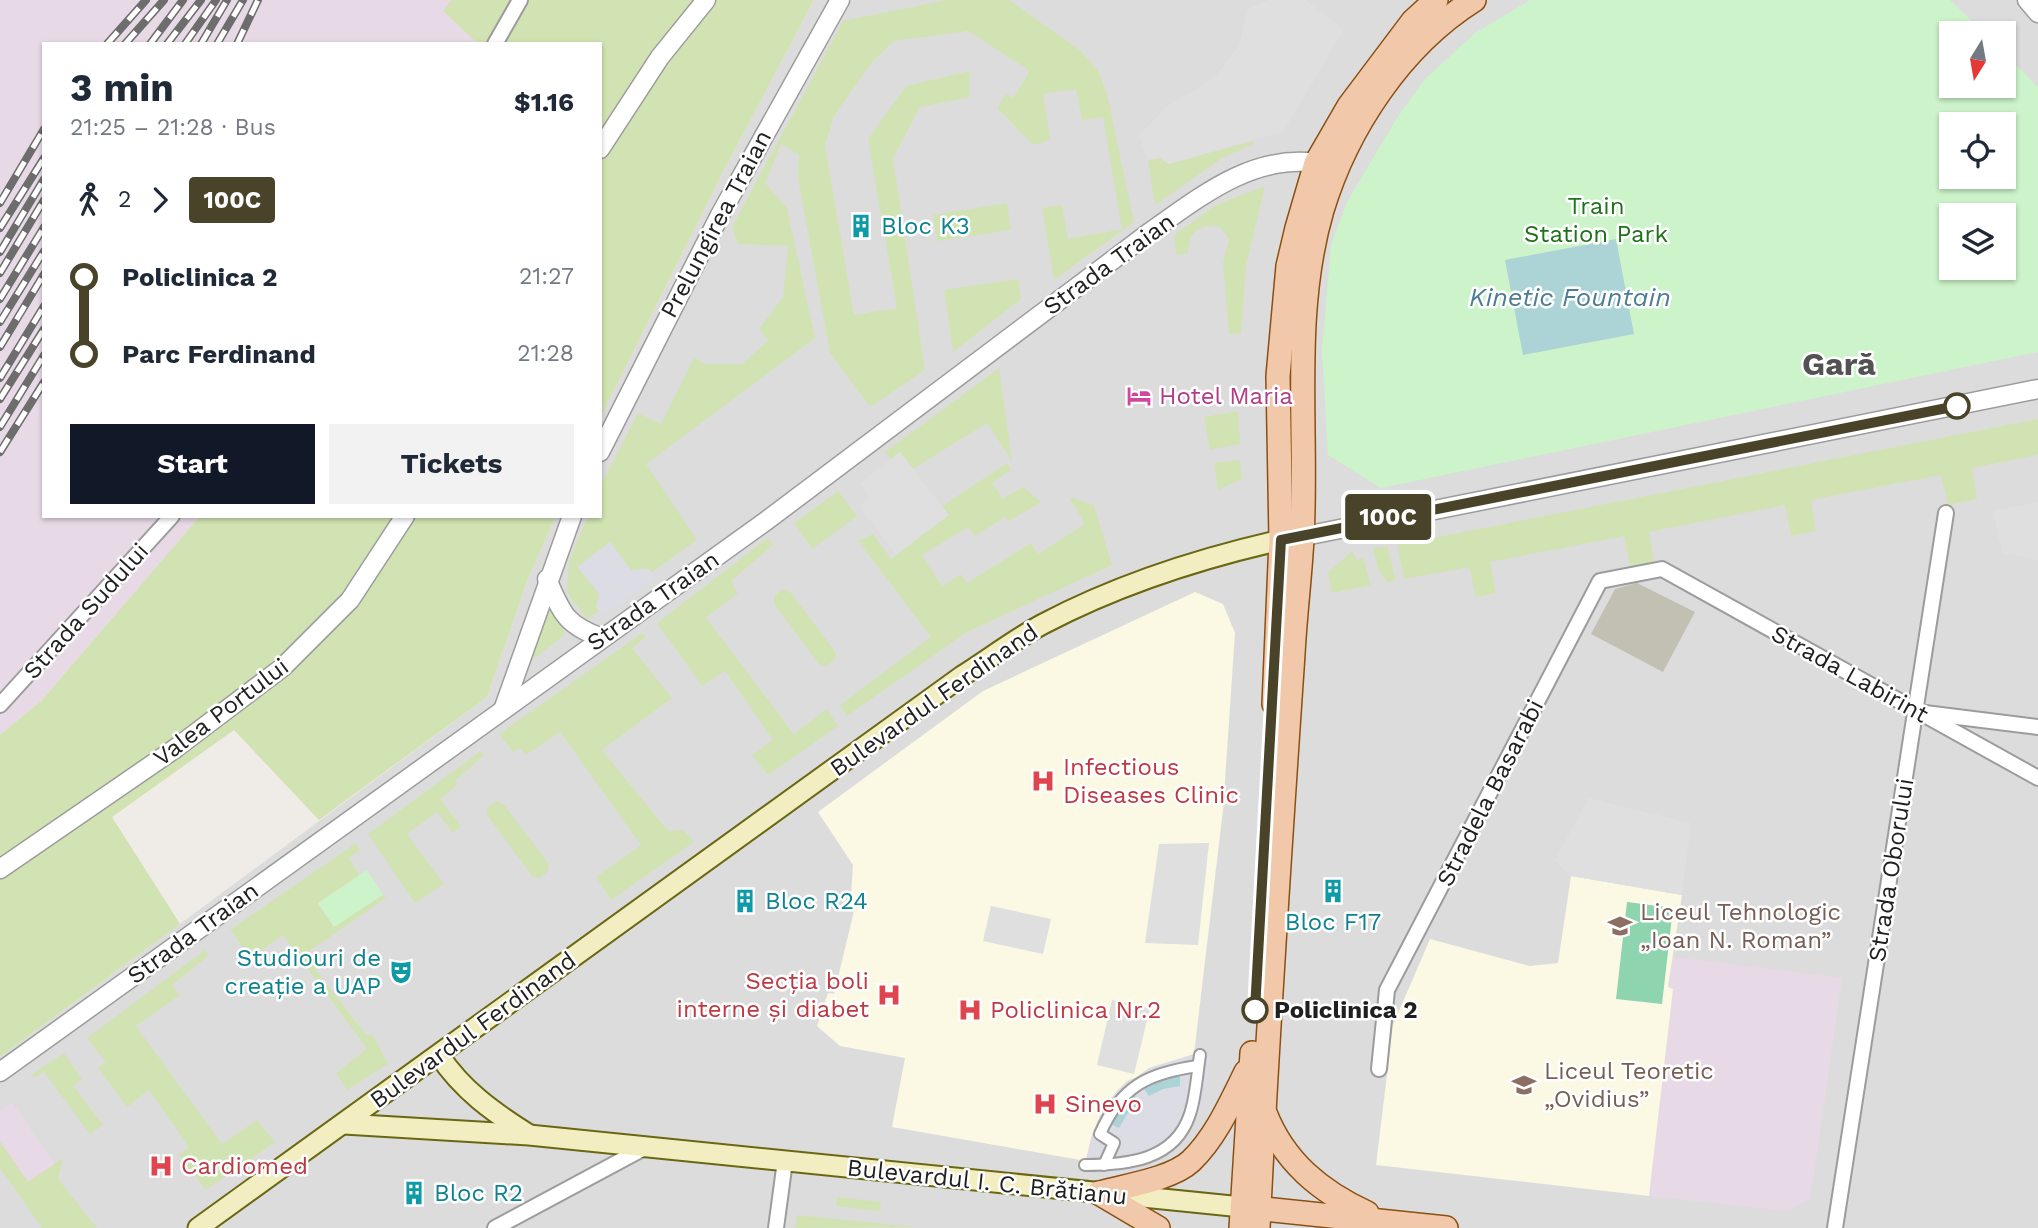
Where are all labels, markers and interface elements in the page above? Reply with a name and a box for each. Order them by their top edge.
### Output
north arrow [1939,21,2016,98]
map controls [1939,21,2016,280]
text: 3 min [70,66,174,110]
text: $1.16 [514,87,574,117]
button: locate [1939,112,2016,189]
text: 21:25 – 21:28 · Bus [70,114,276,141]
street label: Prelungirea Traian [655,125,777,323]
icon: walk [70,181,108,219]
icon: forward [141,181,179,219]
text: 2 [118,186,131,213]
text: 100C [203,186,261,214]
park label: Train Station Park [1524,192,1668,248]
button: layers [1939,203,2016,280]
street label: Strada Traian [1038,207,1180,321]
building icon: Bloc K3 [847,212,875,240]
place label: Bloc K3 [881,212,970,240]
text: Policlinica 2 [122,262,278,292]
text: 21:27 [519,263,574,290]
water label: Kinetic Fountain [1469,282,1671,312]
text: Parc Ferdinand [122,339,316,369]
text: 21:28 [517,340,574,367]
district label: Gară [1802,345,1876,383]
hotel icon: Hotel Maria [1125,382,1153,410]
place label: Hotel Maria [1159,382,1293,410]
unlabelled marker [1944,393,1970,419]
button: Start [70,424,315,504]
button: Tickets [329,424,574,504]
line badge: 100C [1339,494,1437,540]
text: 100C [1359,503,1417,531]
street label: Strada Sudului [18,537,154,685]
street label: Strada Traian [582,545,724,657]
street label: Bulevardul Ferdinand [825,618,1043,782]
street label: Strada Labirint [1767,619,1933,729]
street label: Valea Portului [148,652,294,772]
street label: Stradela Basarabi [1431,695,1549,891]
place label: Infectious Diseases Clinic [1063,753,1239,809]
hospital icon: Infectious Diseases Clinic [1029,767,1057,795]
street label: Strada Oborului [1863,776,1919,964]
street label: Strada Traian [122,876,264,990]
building icon: Bloc F17 [1319,877,1347,905]
building icon: Bloc R24 [731,887,759,915]
place label: Bloc R24 [765,887,868,915]
place label: Liceul Tehnologic „Ioan N. Roman” [1640,898,1841,954]
place label: Bloc F17 [1285,908,1381,936]
school or university icon: Liceul Tehnologic „Ioan N. Roman” [1606,912,1634,940]
place label: Studiouri de creație a UAP [225,944,381,1000]
street label: Bulevardul Ferdinand [365,946,581,1114]
theatre icon: Studiouri de creație a UAP [387,958,415,986]
place label: Secția boli interne și diabet [677,967,869,1023]
hospital icon: Secția boli interne și diabet [875,981,903,1009]
hospital icon: Policlinica Nr.2 [956,996,984,1024]
place label: Policlinica Nr.2 [990,996,1161,1024]
place label: Policlinica 2 [1274,996,1418,1024]
marker: Policlinica 2 [1242,997,1268,1023]
place label: Liceul Teoretic „Ovidius” [1544,1057,1714,1113]
school or university icon: Liceul Teoretic „Ovidius” [1510,1071,1538,1099]
hospital icon: Sinevo [1031,1090,1059,1118]
place label: Sinevo [1065,1090,1142,1118]
hospital icon: Cardiomed [147,1152,175,1180]
place label: Cardiomed [181,1152,308,1180]
street label: Bulevardul I. C. Brătianu [846,1153,1128,1211]
building icon: Bloc R2 [400,1179,428,1207]
place label: Bloc R2 [434,1179,523,1207]

